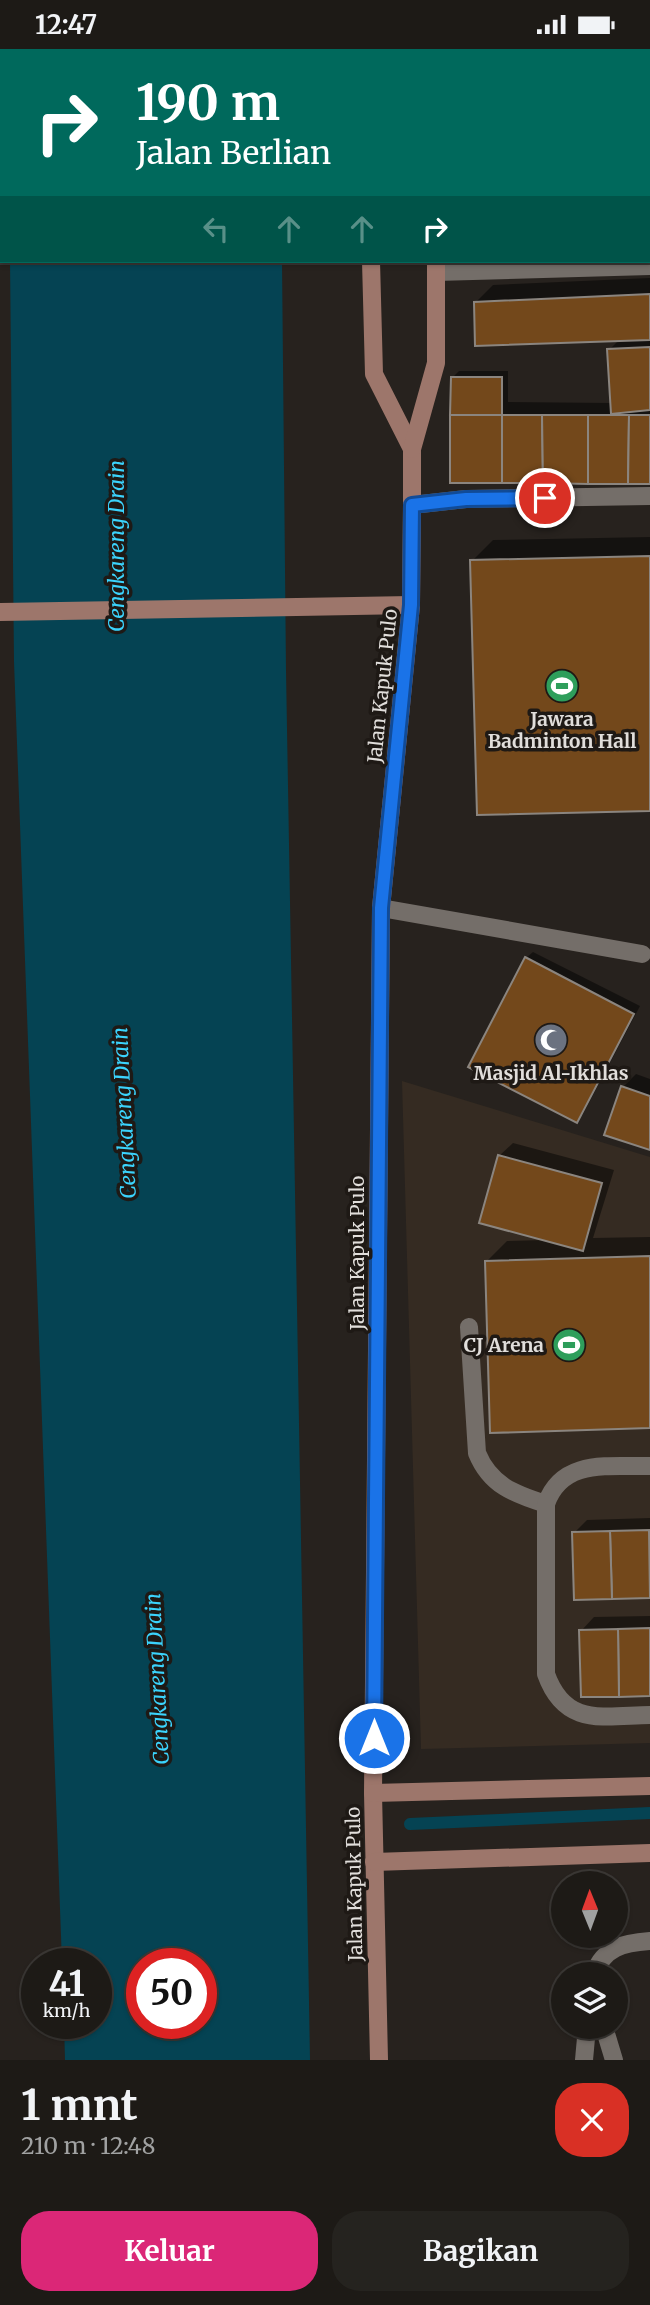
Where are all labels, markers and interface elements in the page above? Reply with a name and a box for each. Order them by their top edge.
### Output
text: 12:47 [35,8,97,41]
text: 190 m [136,72,280,133]
icon: right [21,77,112,168]
text: Jalan Berlian [136,133,331,173]
icon: left [197,210,235,248]
icon: ahead [270,210,308,248]
icon: ahead [343,210,381,248]
icon: right [416,210,454,248]
water label: Cengkareng Drain [103,460,130,632]
pin [515,468,575,528]
icon: arrive [526,479,564,517]
street label: Jalan Kapuk Pulo [362,608,402,765]
sports icon: Jawara Badminton Hall [543,667,581,705]
place label: Jawara Badminton Hall [488,707,636,753]
mosque icon: Masjid Al-Ikhlas [532,1021,570,1059]
water label: Cengkareng Drain [106,1027,142,1199]
place label: Masjid Al-Ikhlas [473,1061,629,1085]
street label: Jalan Kapuk Pulo [345,1176,369,1331]
sports icon: CJ Arena [550,1326,588,1364]
place label: CJ Arena [464,1333,544,1357]
water label: Cengkareng Drain [139,1593,175,1765]
position arrow [337,1701,411,1775]
street label: Jalan Kapuk Pulo [341,1806,367,1963]
north arrow [551,1871,628,1948]
map controls [551,1871,628,2039]
speed limit sign: 50 [126,1948,217,2039]
text: 41 [48,1962,85,2006]
button: layers [551,1962,628,2039]
text: km/h [43,1999,90,2022]
text: 1 mnt [21,2079,138,2131]
button: close [555,2083,629,2157]
text: 210 m · 12:48 [21,2131,155,2160]
button: Keluar [21,2211,318,2291]
button: Bagikan [332,2211,629,2291]

